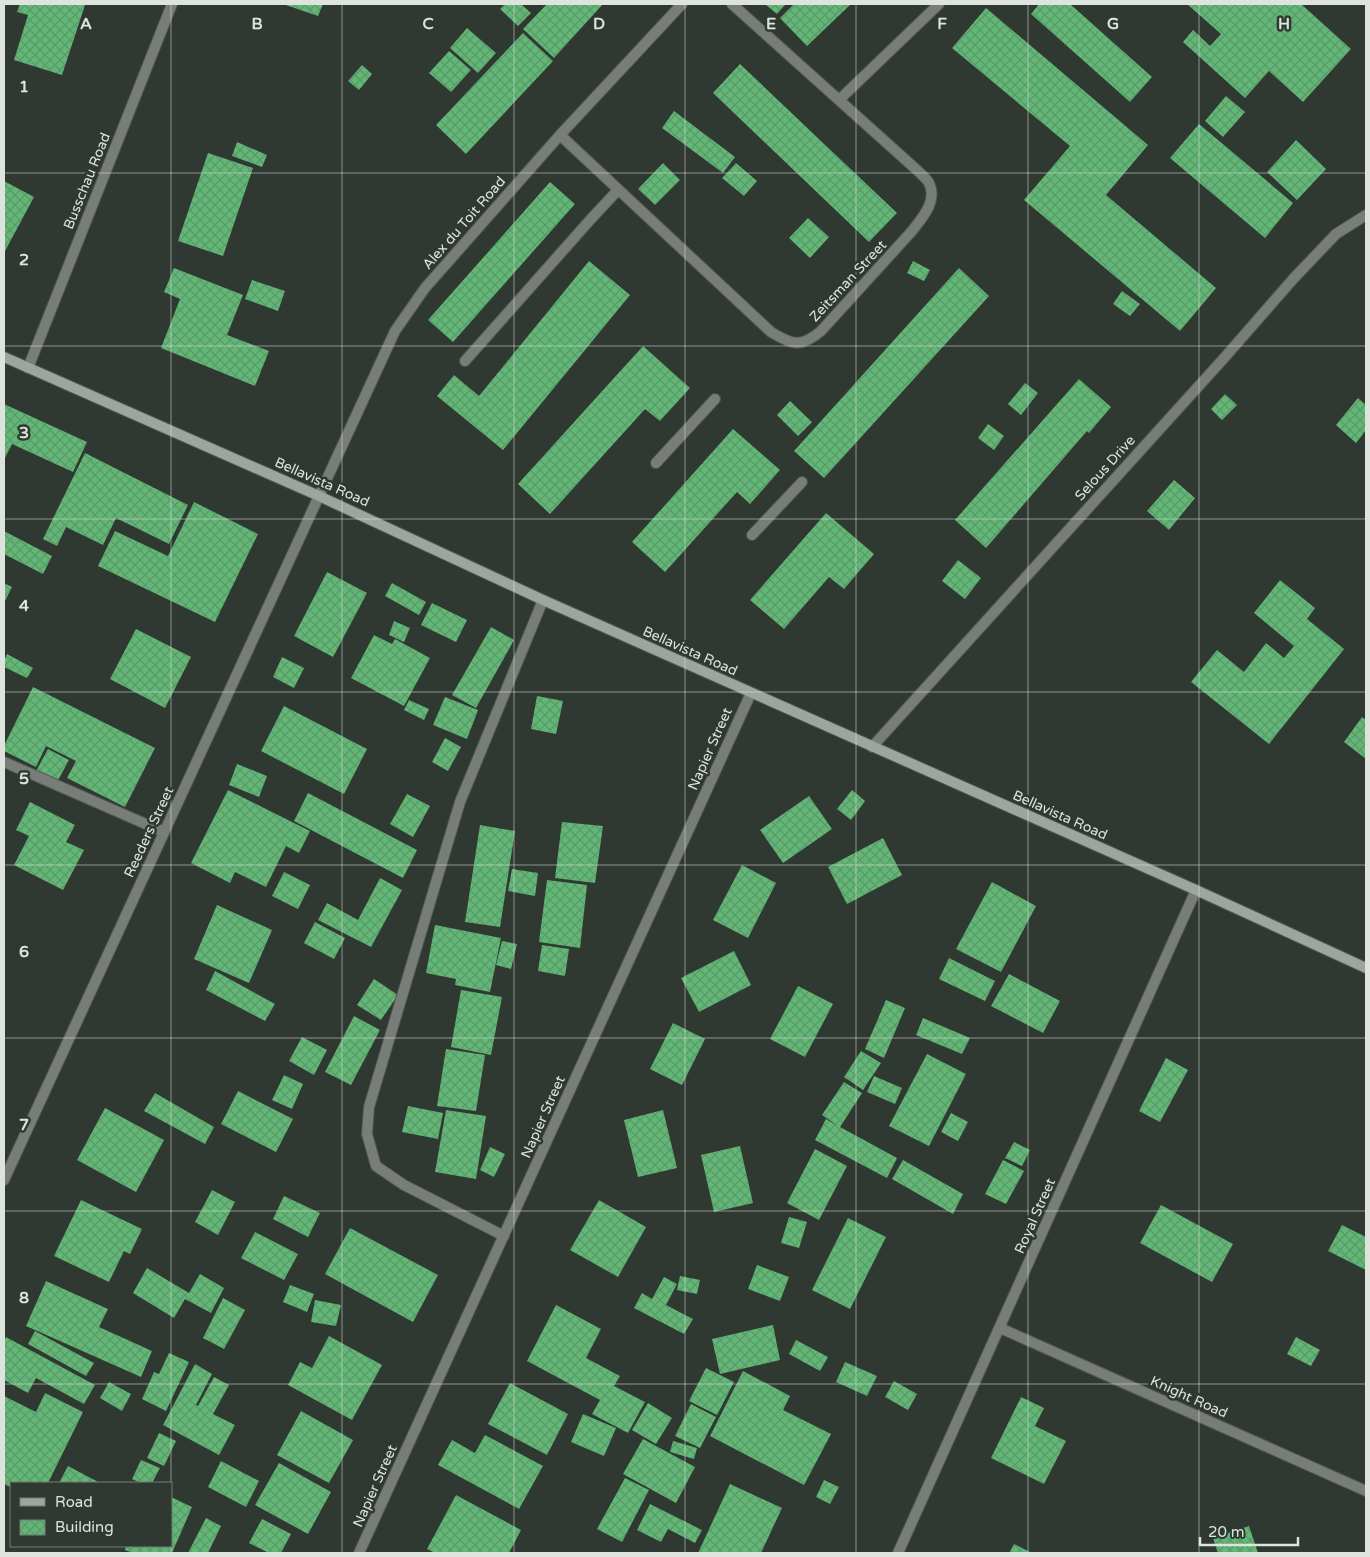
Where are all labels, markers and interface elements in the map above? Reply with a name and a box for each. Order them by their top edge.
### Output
text: A [80,14,92,34]
text: B [251,14,263,34]
text: C [422,14,434,34]
text: D [593,14,605,34]
text: E [766,14,776,34]
text: F [937,14,947,34]
text: G [1107,14,1119,34]
text: H [1278,14,1290,34]
text: 1 [19,77,29,97]
street label: Busschau Road [60,130,114,232]
street label: Alex du Toit Road [419,173,509,273]
street label: Zeitsman Street [806,236,891,325]
text: 2 [19,250,29,270]
text: 3 [19,423,29,443]
street label: Selous Drive [1071,432,1139,504]
street label: Bellavista Road [272,454,372,510]
text: 4 [19,596,29,616]
street label: Bellavista Road [640,623,740,679]
street label: Napier Street [684,705,736,793]
text: 5 [19,769,29,789]
street label: Reeders Street [121,783,178,880]
street label: Bellavista Road [1010,787,1110,843]
text: 6 [19,942,29,962]
street label: Napier Street [517,1073,569,1161]
text: 7 [19,1115,29,1135]
street label: Royal Street [1011,1175,1059,1256]
text: 8 [19,1288,29,1308]
street label: Knight Road [1148,1372,1230,1422]
street label: Napier Street [349,1442,401,1530]
legend [10,1482,172,1547]
text: Road [55,1493,93,1511]
scale bar [1200,1514,1298,1546]
text: Building [55,1518,114,1536]
text: 20 m [1208,1523,1245,1541]

